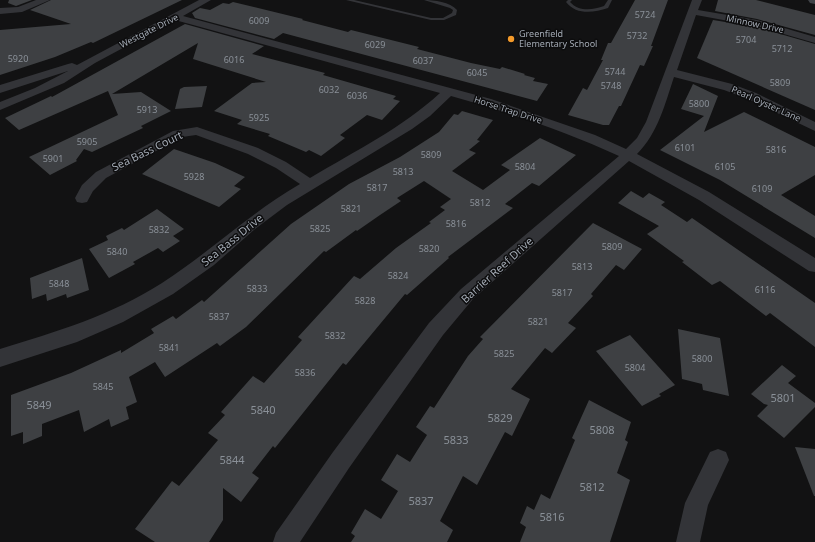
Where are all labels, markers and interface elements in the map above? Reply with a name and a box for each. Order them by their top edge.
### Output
house number: 5724 [635,8,655,21]
street label: Westgate Drive [117,10,180,51]
street label: Minnow Drive [725,11,785,36]
house number: 6009 [249,14,269,27]
place label: Greenfield Elementary School [519,27,597,50]
house number: 5732 [627,29,647,42]
house number: 5704 [736,33,756,46]
marker: Greenfield Elementary School [506,34,516,44]
house number: 6029 [365,38,385,51]
house number: 5712 [772,42,792,55]
house number: 5920 [8,52,28,65]
house number: 6016 [224,53,244,66]
house number: 6037 [413,54,433,67]
house number: 5744 [605,65,625,78]
house number: 6045 [467,66,487,79]
house number: 5809 [770,76,790,89]
house number: 5748 [601,79,621,92]
street label: Pearl Oyster Lane [729,82,803,125]
house number: 6032 [319,83,339,96]
house number: 6036 [347,89,367,102]
street label: Horse Trap Drive [472,92,544,127]
house number: 5800 [689,97,709,110]
house number: 5913 [137,103,157,116]
house number: 5925 [249,111,269,124]
street label: Sea Bass Court [109,127,185,174]
house number: 5905 [77,135,97,148]
house number: 6101 [675,141,695,154]
house number: 5816 [766,143,786,156]
house number: 5809 [421,148,441,161]
house number: 5901 [43,152,63,165]
house number: 5804 [515,160,535,173]
house number: 6105 [715,160,735,173]
house number: 5813 [393,165,413,178]
house number: 5928 [184,170,204,183]
house number: 5817 [367,181,387,194]
house number: 6109 [752,182,772,195]
house number: 5812 [470,196,490,209]
house number: 5821 [341,202,361,215]
street label: Sea Bass Drive [198,210,266,269]
house number: 5816 [446,217,466,230]
house number: 5825 [310,222,330,235]
house number: 5832 [149,223,169,236]
street label: Barrier Reef Drive [457,233,536,306]
house number: 5809 [602,240,622,253]
house number: 5820 [419,242,439,255]
house number: 5840 [107,245,127,258]
house number: 5813 [572,260,592,273]
house number: 5824 [388,269,408,282]
house number: 5848 [49,277,69,290]
house number: 5833 [247,282,267,295]
house number: 6116 [755,283,775,296]
house number: 5817 [552,286,572,299]
house number: 5828 [355,294,375,307]
house number: 5837 [209,310,229,323]
house number: 5821 [528,315,548,328]
house number: 5832 [325,329,345,342]
house number: 5841 [159,341,179,354]
house number: 5825 [494,347,514,360]
house number: 5800 [692,352,712,365]
house number: 5804 [625,361,645,374]
house number: 5836 [295,366,315,379]
house number: 5845 [93,380,113,393]
house number: 5801 [770,390,796,405]
house number: 5849 [26,397,52,412]
house number: 5840 [250,402,276,417]
house number: 5829 [487,410,513,425]
house number: 5808 [589,422,615,437]
house number: 5833 [443,432,469,447]
house number: 5844 [219,452,245,467]
house number: 5812 [579,479,605,494]
house number: 5837 [408,493,434,508]
house number: 5816 [539,509,565,524]

